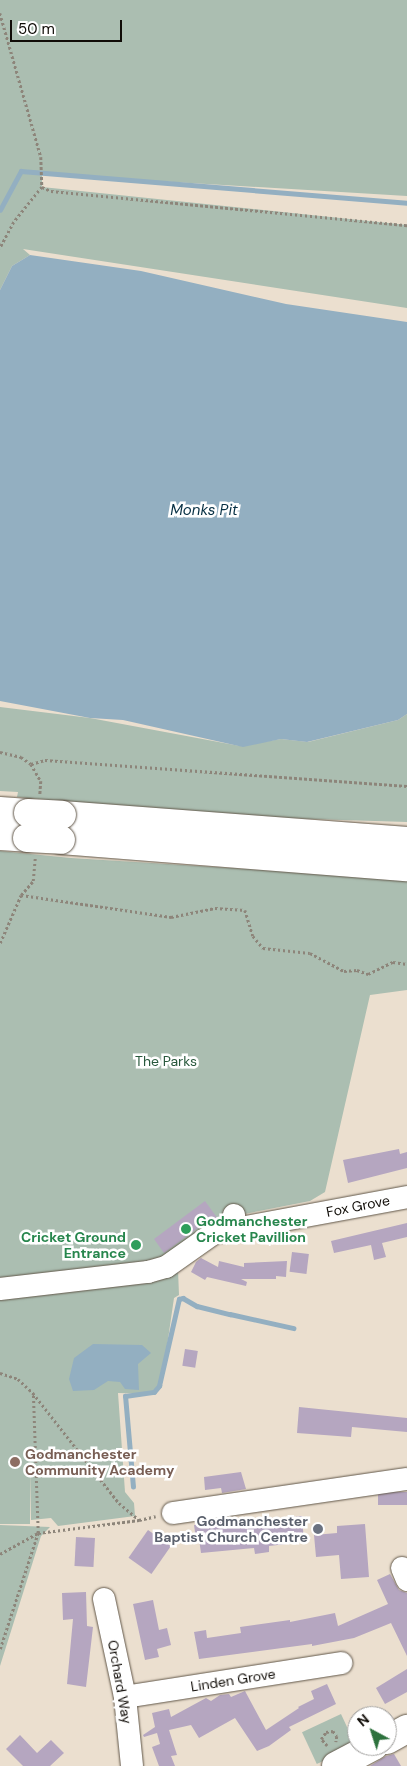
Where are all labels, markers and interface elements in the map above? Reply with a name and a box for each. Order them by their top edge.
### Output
scale bar [12,10,125,42]
text: 50 m [18,19,55,39]
water label: Monks Pit [170,502,238,520]
park label: The Parks [135,1053,197,1069]
street label: Fox Grove [325,1192,391,1220]
place label: Godmanchester Cricket Pavillion [196,1213,307,1246]
marker: Godmanchester Cricket Pavillion [180,1223,192,1235]
place label: Cricket Ground Entrance [21,1229,126,1262]
marker: Cricket Ground Entrance [130,1239,142,1251]
place label: Godmanchester Community Academy [25,1446,174,1478]
marker: Godmanchester Community Academy [9,1456,21,1468]
place label: Godmanchester Baptist Church Centre [154,1513,308,1545]
marker: Godmanchester Baptist Church Centre [312,1523,324,1535]
street label: Orchard Way [104,1639,136,1725]
street label: Linden Grove [189,1665,277,1695]
north arrow [347,1706,397,1756]
text: N [353,1710,373,1730]

